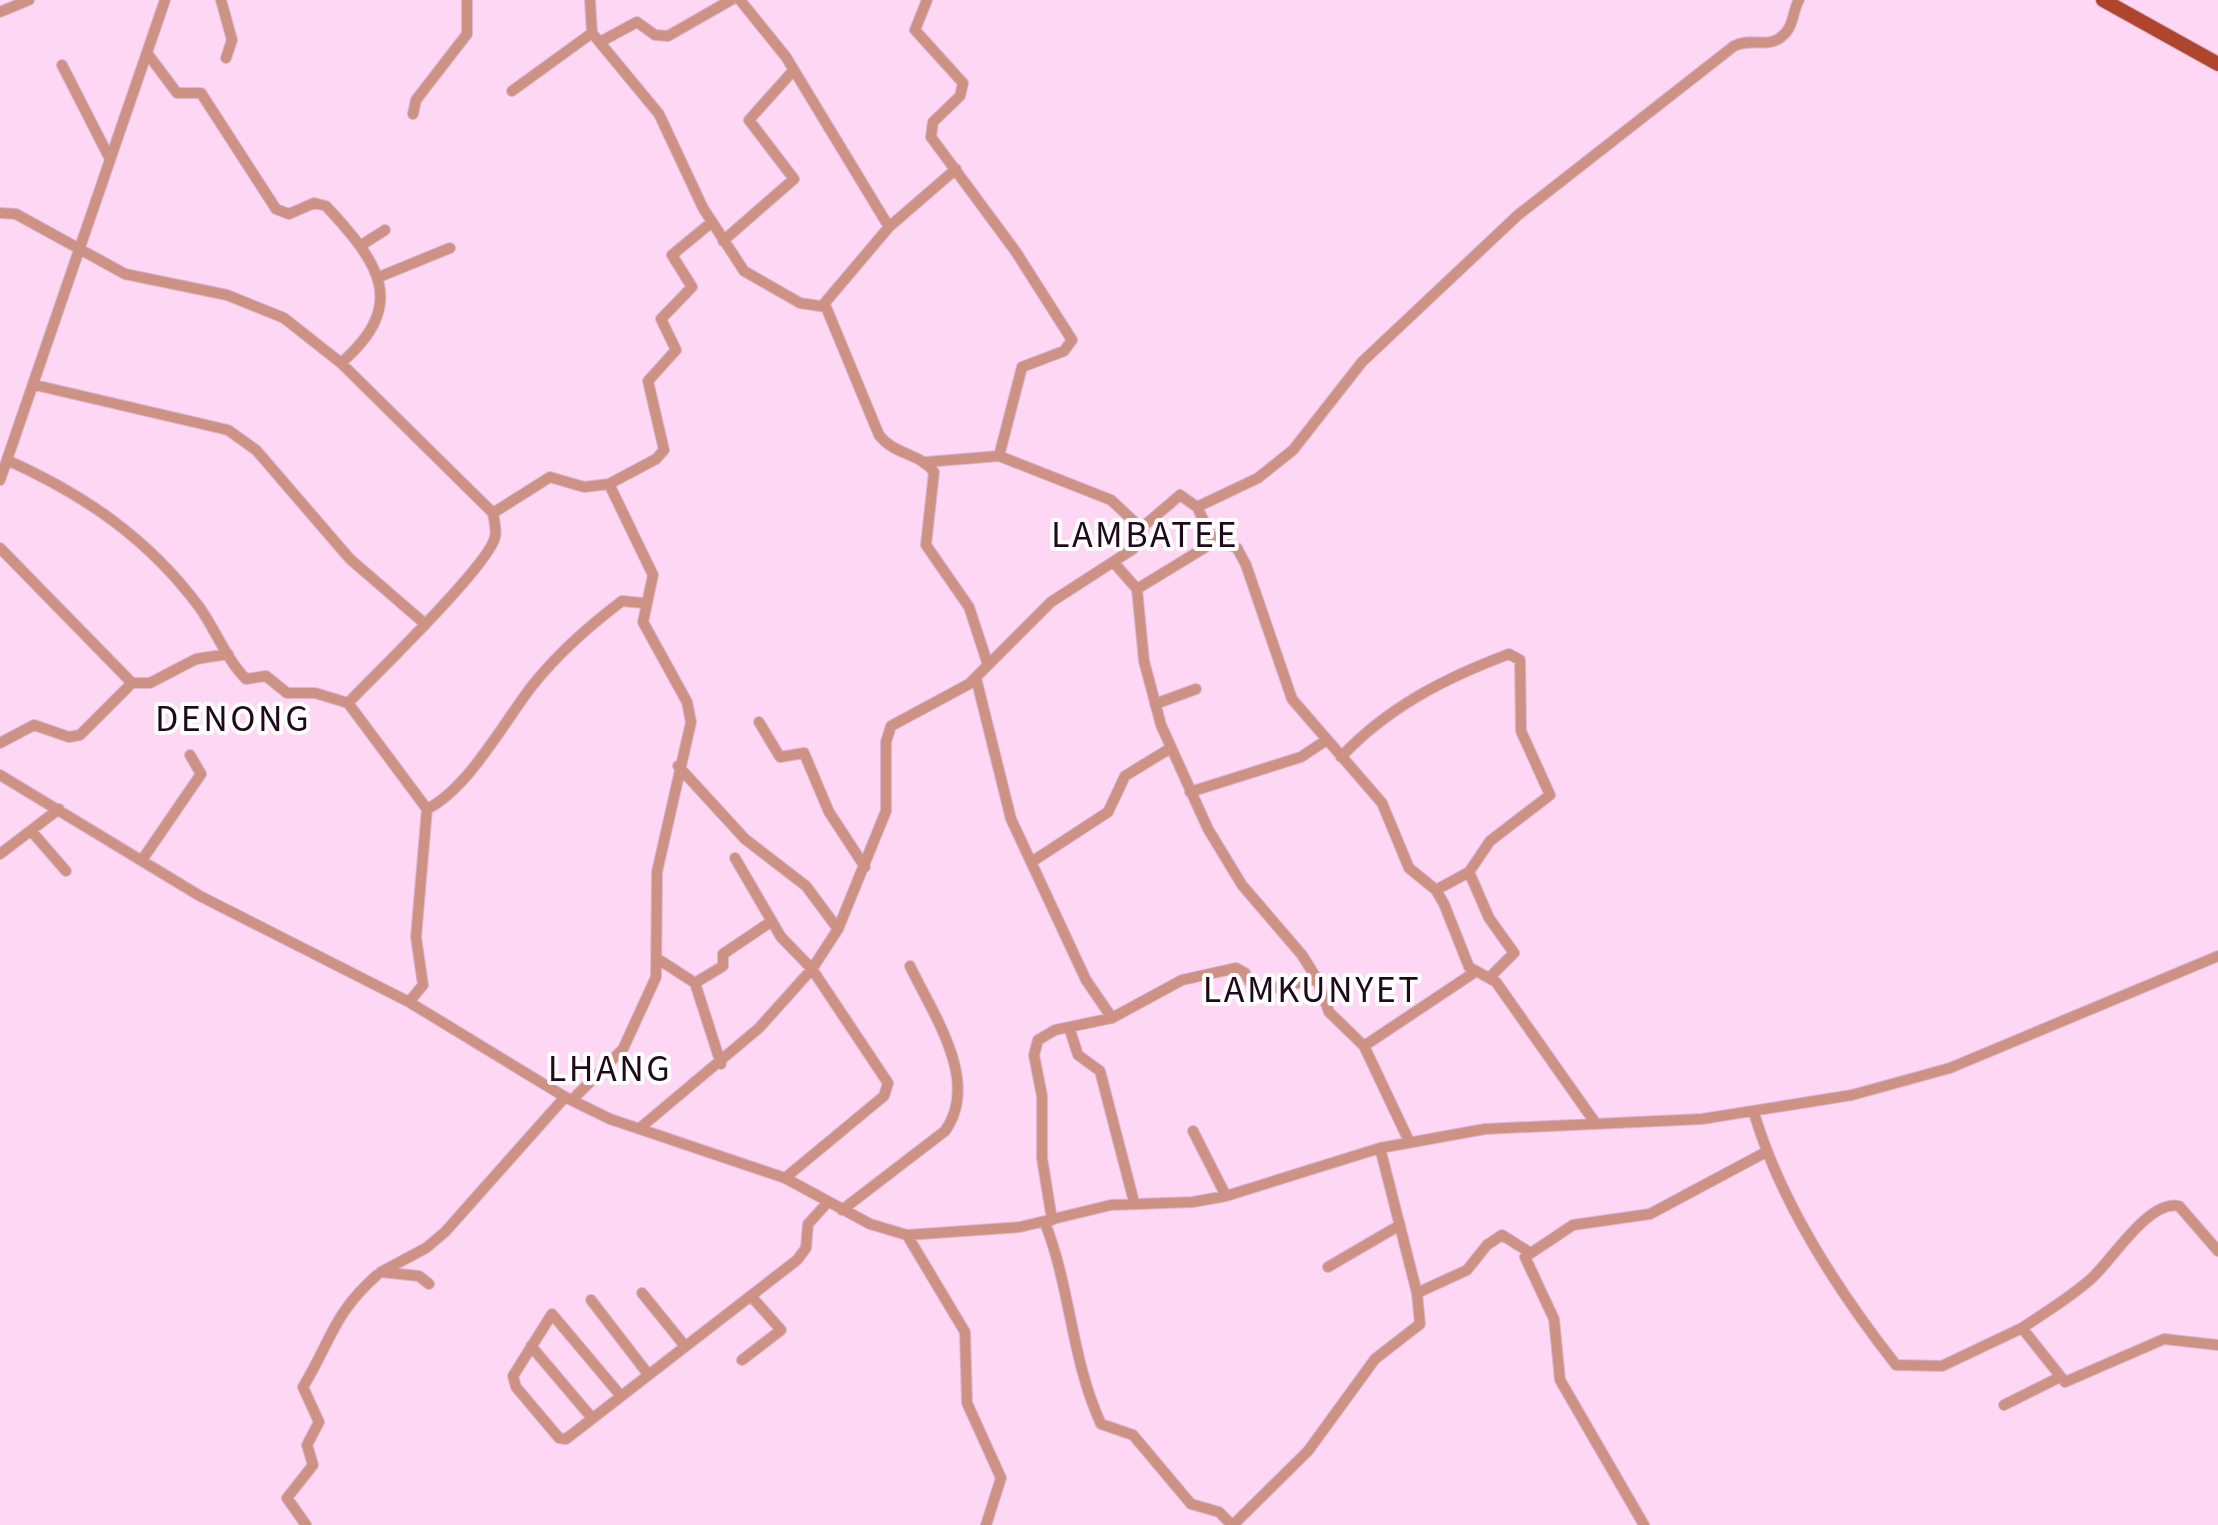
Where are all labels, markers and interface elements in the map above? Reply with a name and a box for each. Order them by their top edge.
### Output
district label: LAMBATEE [1051,508,1239,562]
district label: DENONG [155,692,311,746]
district label: LAMKUNYET [1203,963,1421,1017]
district label: LHANG [548,1042,672,1096]

